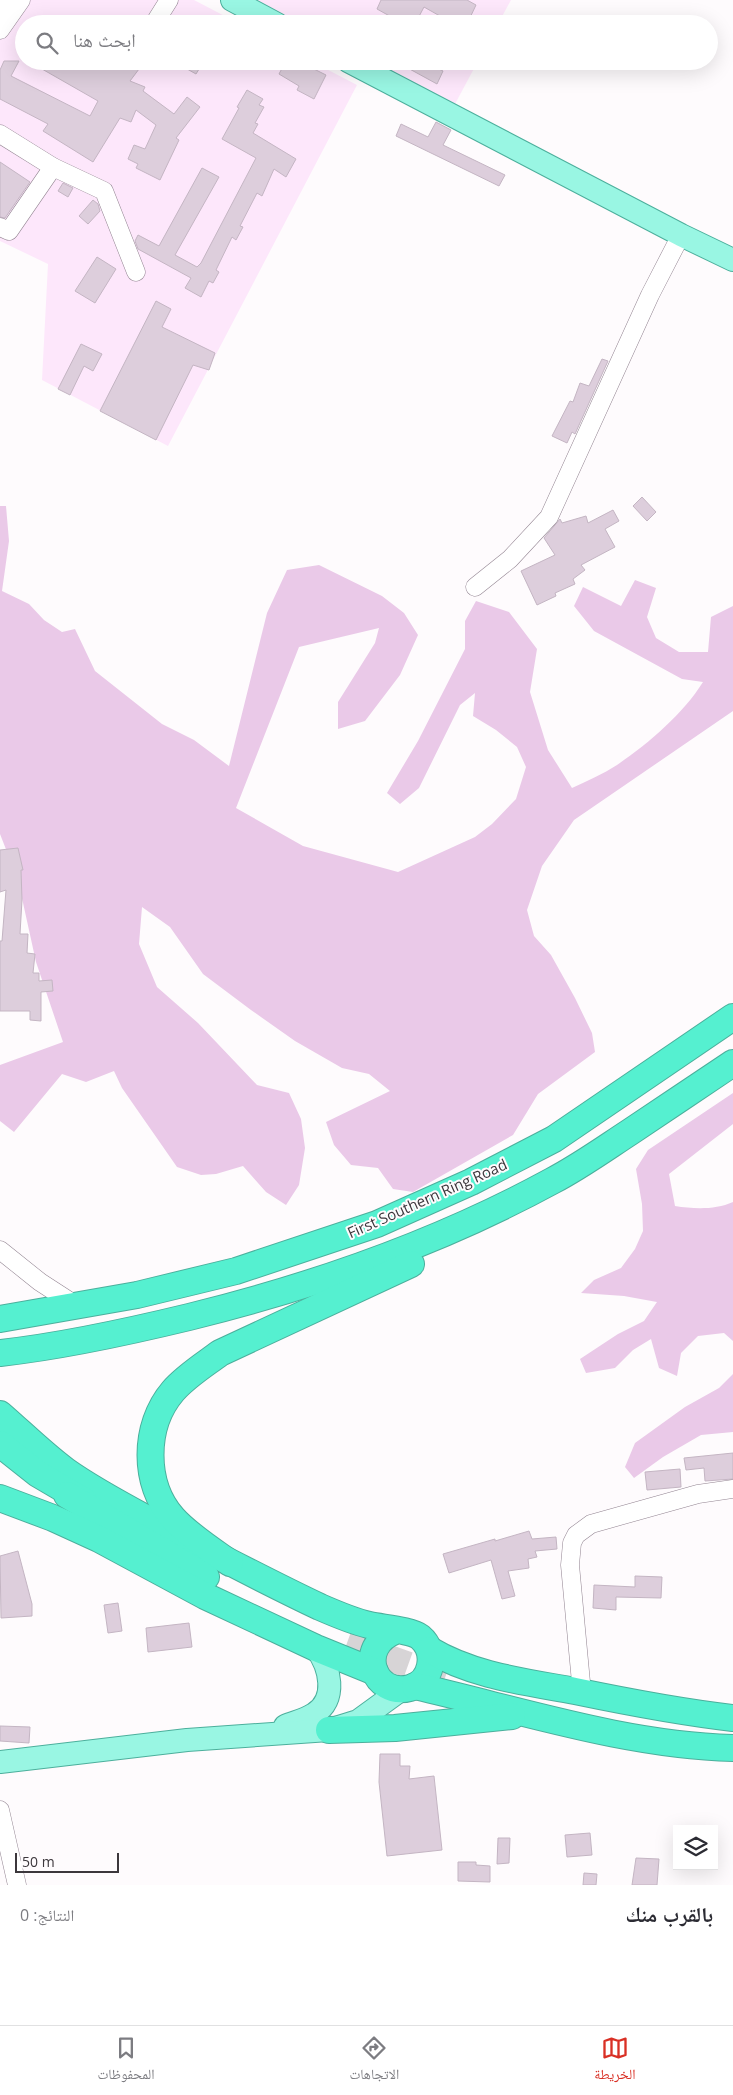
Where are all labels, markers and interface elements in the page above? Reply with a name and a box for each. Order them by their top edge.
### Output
search box [15,15,718,70]
text: ابحث هنا [73,27,136,53]
icon: search [33,29,61,57]
street label: First Southern Ring Road [344,1154,510,1242]
map controls [673,1825,718,1870]
button: layers [673,1825,718,1870]
scale bar [15,1850,119,1873]
text: 50 m [22,1852,55,1871]
text: بالقرب منك [626,1900,713,1928]
text: النتائج: 0 [20,1904,74,1926]
tab: المحفوظات [98,2034,154,2088]
tab: الاتجاهات [350,2034,399,2088]
tab: الخريطة [594,2034,635,2088]

